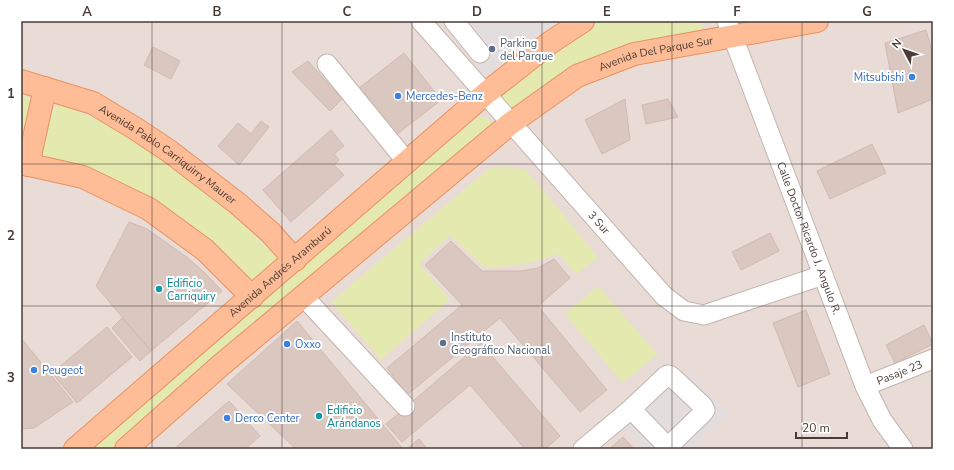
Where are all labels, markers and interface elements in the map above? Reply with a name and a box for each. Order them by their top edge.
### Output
text: A [82,3,92,21]
text: B [213,3,222,21]
text: C [343,3,352,21]
text: D [472,3,482,21]
text: E [603,3,611,21]
text: F [733,3,741,21]
text: G [862,3,872,21]
north arrow [884,30,924,70]
street label: Avenida Del Parque Sur [596,33,714,75]
place label: Parking del Parque [500,36,553,64]
text: N [888,36,905,52]
marker: Parking del Parque [487,44,497,54]
place label: Mitsubishi [854,70,904,85]
marker: Mitsubishi [907,72,917,82]
text: 1 [7,85,15,103]
place label: Mercedes-Benz [406,89,483,104]
marker: Mercedes-Benz [393,91,403,101]
street label: Avenida Pablo Carriquirry Maurer [96,101,239,208]
street label: Calle Doctor Ricardo J. Angulo R. [773,160,844,317]
street label: 3 Sur [584,208,613,238]
street label: Avenida Andrés Aramburú [226,223,335,321]
text: 2 [7,227,15,245]
place label: Edificio Carriquiry [167,276,216,304]
marker: Edificio Carriquiry [154,284,164,294]
place label: Instituto Geográfico Nacional [451,330,551,358]
place label: Oxxo [295,337,321,352]
marker: Instituto Geográfico Nacional [438,338,448,348]
marker: Oxxo [282,339,292,349]
street label: Pasaje 23 [874,357,925,389]
place label: Peugeot [42,363,83,378]
marker: Peugeot [29,365,39,375]
text: 3 [7,369,15,387]
place label: Edificio Arándanos [327,403,381,431]
place label: Derco Center [235,411,300,426]
marker: Edificio Arándanos [314,411,324,421]
marker: Derco Center [222,413,232,423]
scale bar [796,414,847,440]
text: 20 m [802,420,830,436]

